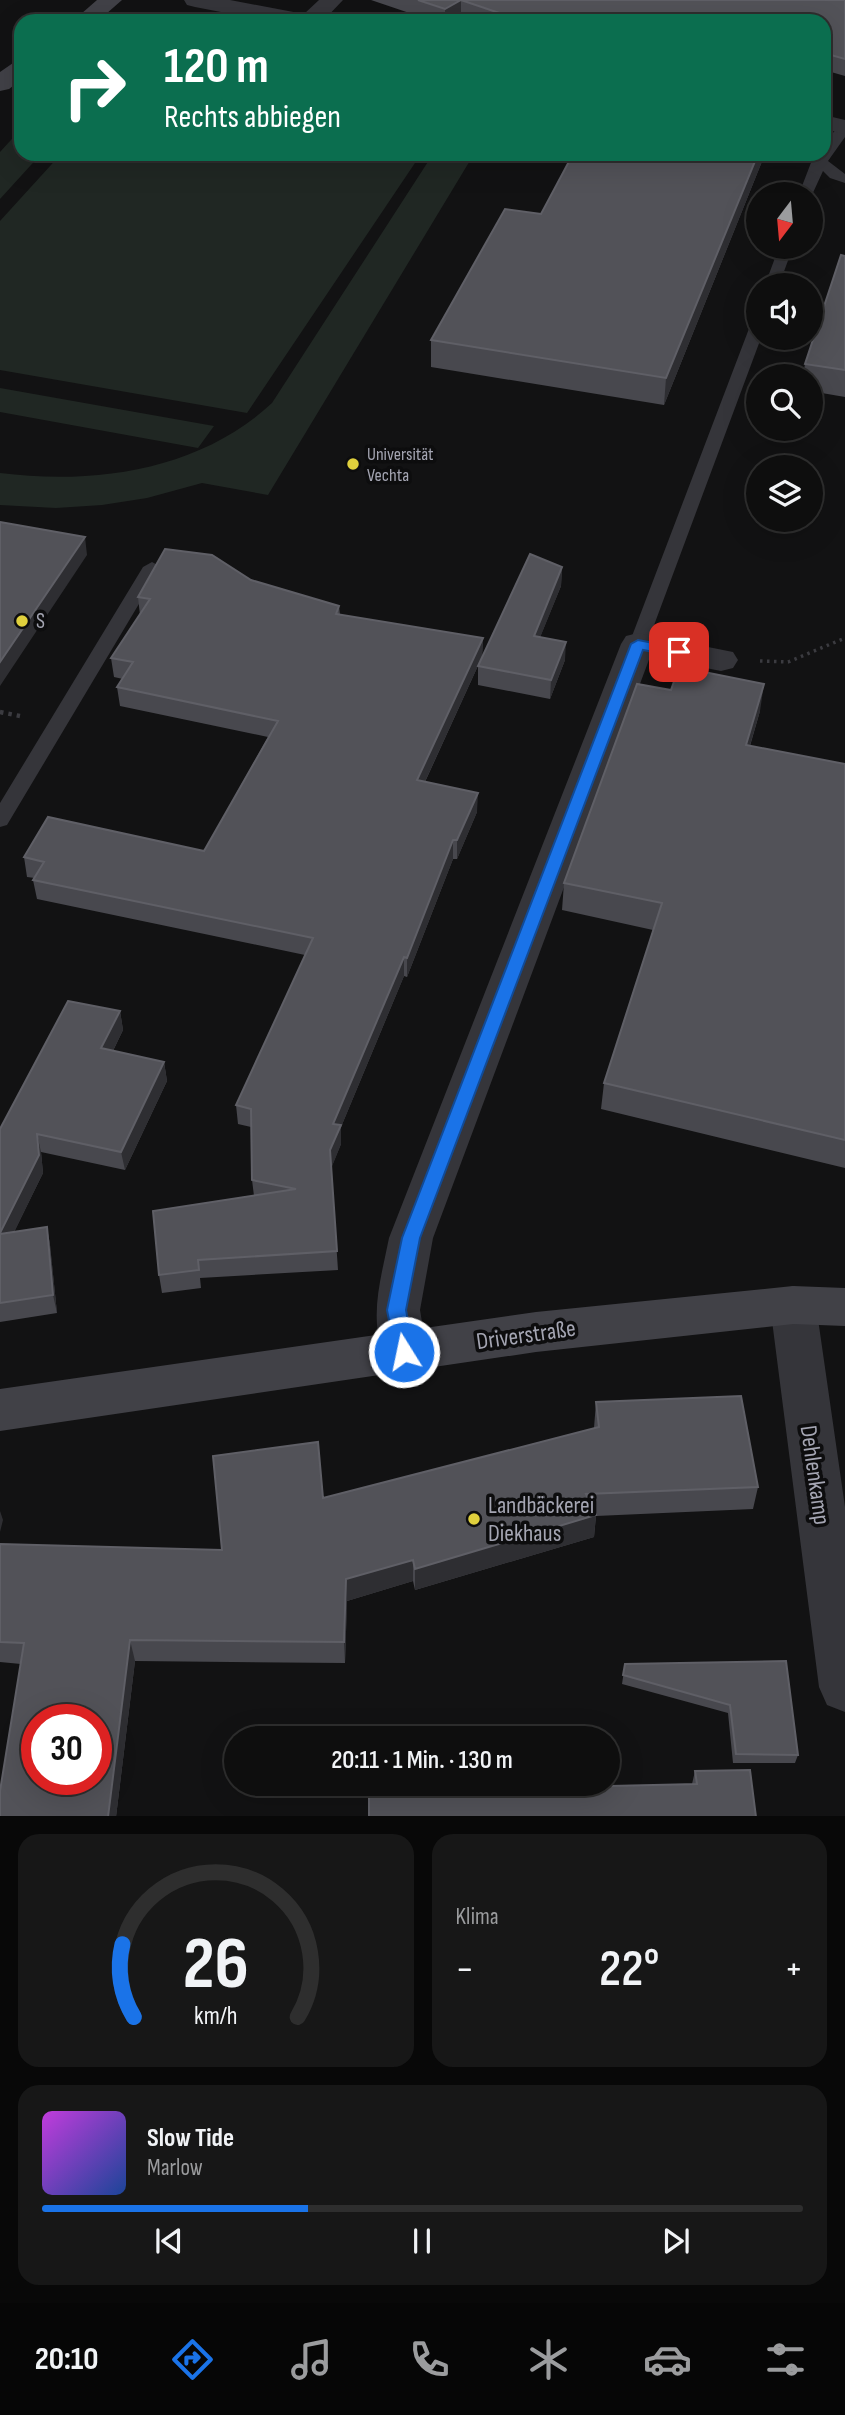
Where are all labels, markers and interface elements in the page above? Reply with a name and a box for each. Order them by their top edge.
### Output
text: 120 m [164,38,269,97]
icon: right [49,42,140,133]
text: Rechts abbiegen [164,98,341,137]
north arrow [746,182,822,259]
map controls [746,182,823,532]
button: sound [746,273,823,350]
button: search [746,364,823,441]
place label: Universität Vechta [367,444,434,486]
button: layers [746,455,823,532]
marker: Universität Vechta [345,456,361,472]
place label: S [36,609,45,634]
marker: S [14,613,30,629]
pin [649,622,709,682]
icon: arrive [660,633,698,671]
street label: Driverstraße [475,1314,577,1356]
position arrow [367,1315,441,1389]
street label: Dehlenkamp [794,1424,836,1526]
place label: Landbäckerei Diekhaus [488,1491,594,1548]
marker: Landbäckerei Diekhaus [466,1511,482,1527]
speed limit sign: 30 [21,1704,112,1795]
text: 20:11 · 1 Min. · 130 m [331,1745,513,1776]
text: Klima [456,1903,499,1931]
text: 26 [183,1921,249,2009]
text: 22° [599,1938,660,2001]
text: − [456,1947,474,1992]
text: + [784,1947,803,1992]
text: km/h [194,2000,237,2031]
text: Slow Tide [147,2123,234,2154]
text: Marlow [147,2154,203,2182]
icon: previous [150,2222,188,2260]
icon: pause [403,2222,441,2260]
icon: next [657,2222,695,2260]
icon: directions [168,2335,217,2384]
icon: music [287,2335,336,2384]
icon: phone [405,2335,454,2384]
icon: climate [524,2335,573,2384]
icon: car [643,2335,692,2384]
icon: filters [761,2335,810,2384]
text: 20:10 [35,2340,99,2379]

